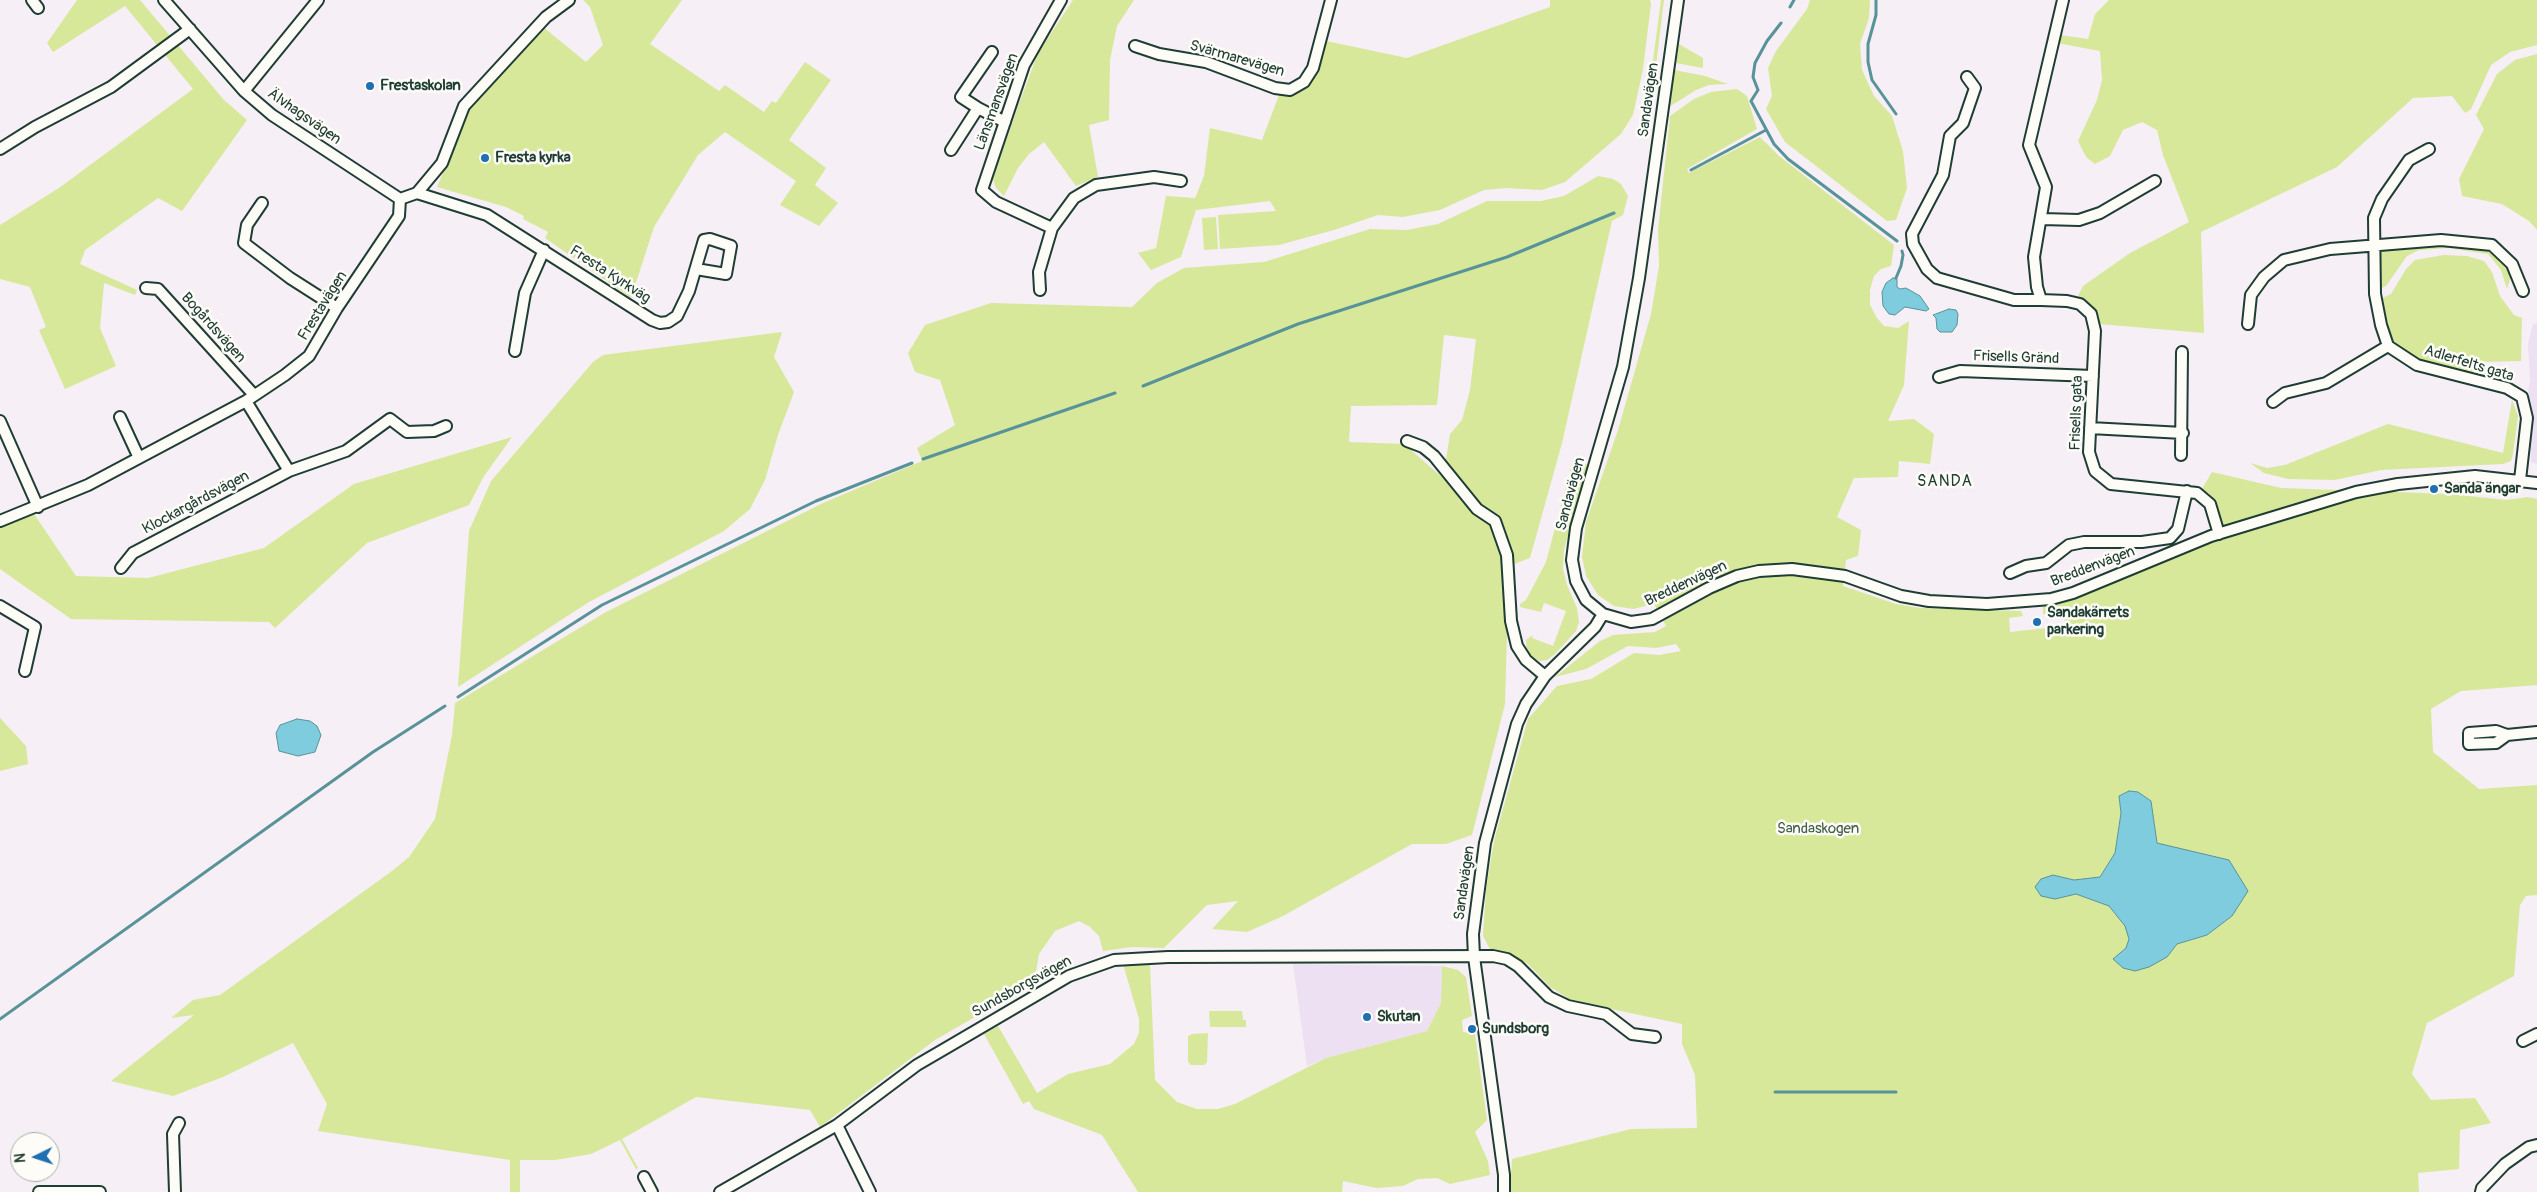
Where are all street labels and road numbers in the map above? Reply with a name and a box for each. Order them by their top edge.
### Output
street label: Svärmarevägen [1188,37,1286,81]
street label: Länsmansvägen [971,51,1023,153]
street label: Sandavägen [1635,62,1663,138]
street label: Älvhagsvägen [264,85,344,149]
street label: Fresta Kyrkväg [566,242,654,308]
street label: Frestavägen [295,268,351,344]
street label: Bogårdsvägen [177,289,249,367]
street label: Adlerfelts gata [2422,342,2516,386]
street label: Frisells Gränd [1972,347,2060,369]
street label: Frisells gata [2067,375,2087,451]
street label: Sandavägen [1553,455,1589,533]
street label: Klockargårdsvägen [140,467,252,539]
street label: Breddenvägen [2049,543,2137,591]
street label: Breddenvägen [1642,557,1730,611]
street label: Sandavägen [1451,845,1479,921]
street label: Sundsborgsvägen [969,952,1075,1022]

